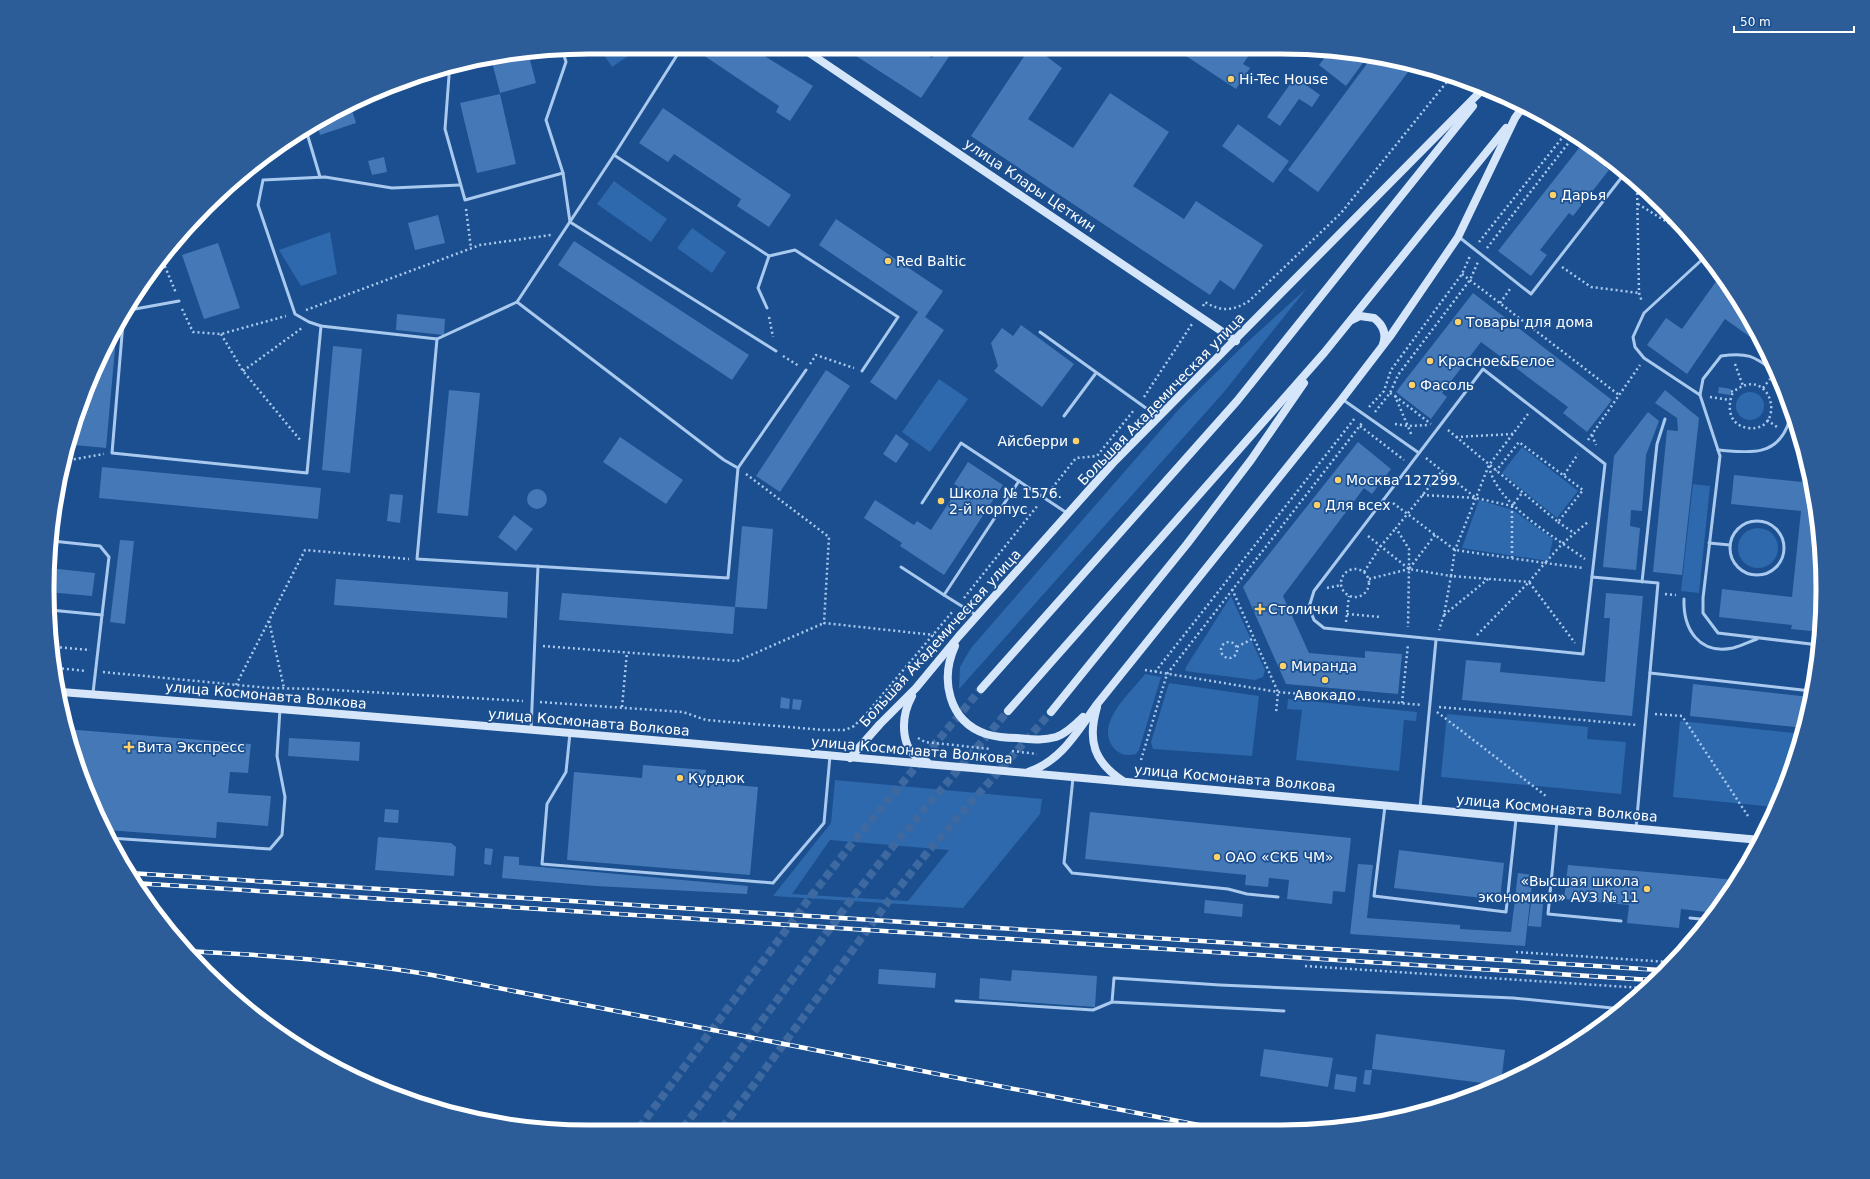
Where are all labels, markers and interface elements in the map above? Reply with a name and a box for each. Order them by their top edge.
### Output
scale bar [1734,8,1854,34]
text: 50 m [1740,15,1771,29]
place label: Hi-Tec House [1239,71,1328,87]
marker: Hi-Tec House [1226,74,1236,84]
street label: улица Клары Цеткин [961,135,1099,235]
place label: Дарья [1561,187,1606,203]
marker: Дарья [1548,190,1558,200]
place label: Red Baltic [896,253,966,269]
marker: Red Baltic [883,256,893,266]
street label: Большая Академическая улица [1074,310,1248,488]
place label: Товары для дома [1465,314,1593,330]
marker: Товары для дома [1453,317,1463,327]
place label: Красное&Белое [1438,353,1555,369]
marker: Красное&Белое [1425,356,1435,366]
place label: Фасоль [1420,377,1474,393]
marker: Фасоль [1407,380,1417,390]
place label: Айсберри [998,433,1068,449]
marker: Айсберри [1071,436,1081,446]
place label: Москва 127299 [1346,472,1458,488]
marker: Москва 127299 [1333,475,1343,485]
place label: Школа № 1576. 2-й корпус [949,485,1062,517]
marker: Школа № 1576. 2-й корпус [936,496,946,506]
place label: Для всех [1325,497,1391,513]
marker: Для всех [1312,500,1322,510]
street label: Большая Академическая улица [856,546,1024,730]
place label: Столички [1268,601,1338,617]
marker: Столички [1255,604,1265,614]
place label: Миранда [1291,658,1357,674]
marker: Миранда [1278,661,1288,671]
marker: Авокадо [1320,675,1330,685]
street label: улица Космонавта Волкова [165,678,367,712]
place label: Авокадо [1294,687,1356,703]
street label: улица Космонавта Волкова [488,705,690,739]
street label: улица Космонавта Волкова [811,733,1013,767]
place label: Вита Экспресс [137,739,245,755]
marker: Вита Экспресс [124,742,134,752]
street label: улица Космонавта Волкова [1134,761,1336,795]
place label: Курдюк [688,770,745,786]
marker: Курдюк [675,773,685,783]
street label: улица Космонавта Волкова [1456,791,1658,825]
place label: ОАО «СКБ ЧМ» [1225,849,1334,865]
marker: ОАО «СКБ ЧМ» [1212,852,1222,862]
place label: «Высшая школа экономики» АУЗ № 11 [1478,873,1639,905]
marker: «Высшая школа экономики» АУЗ № 11 [1642,884,1652,894]

